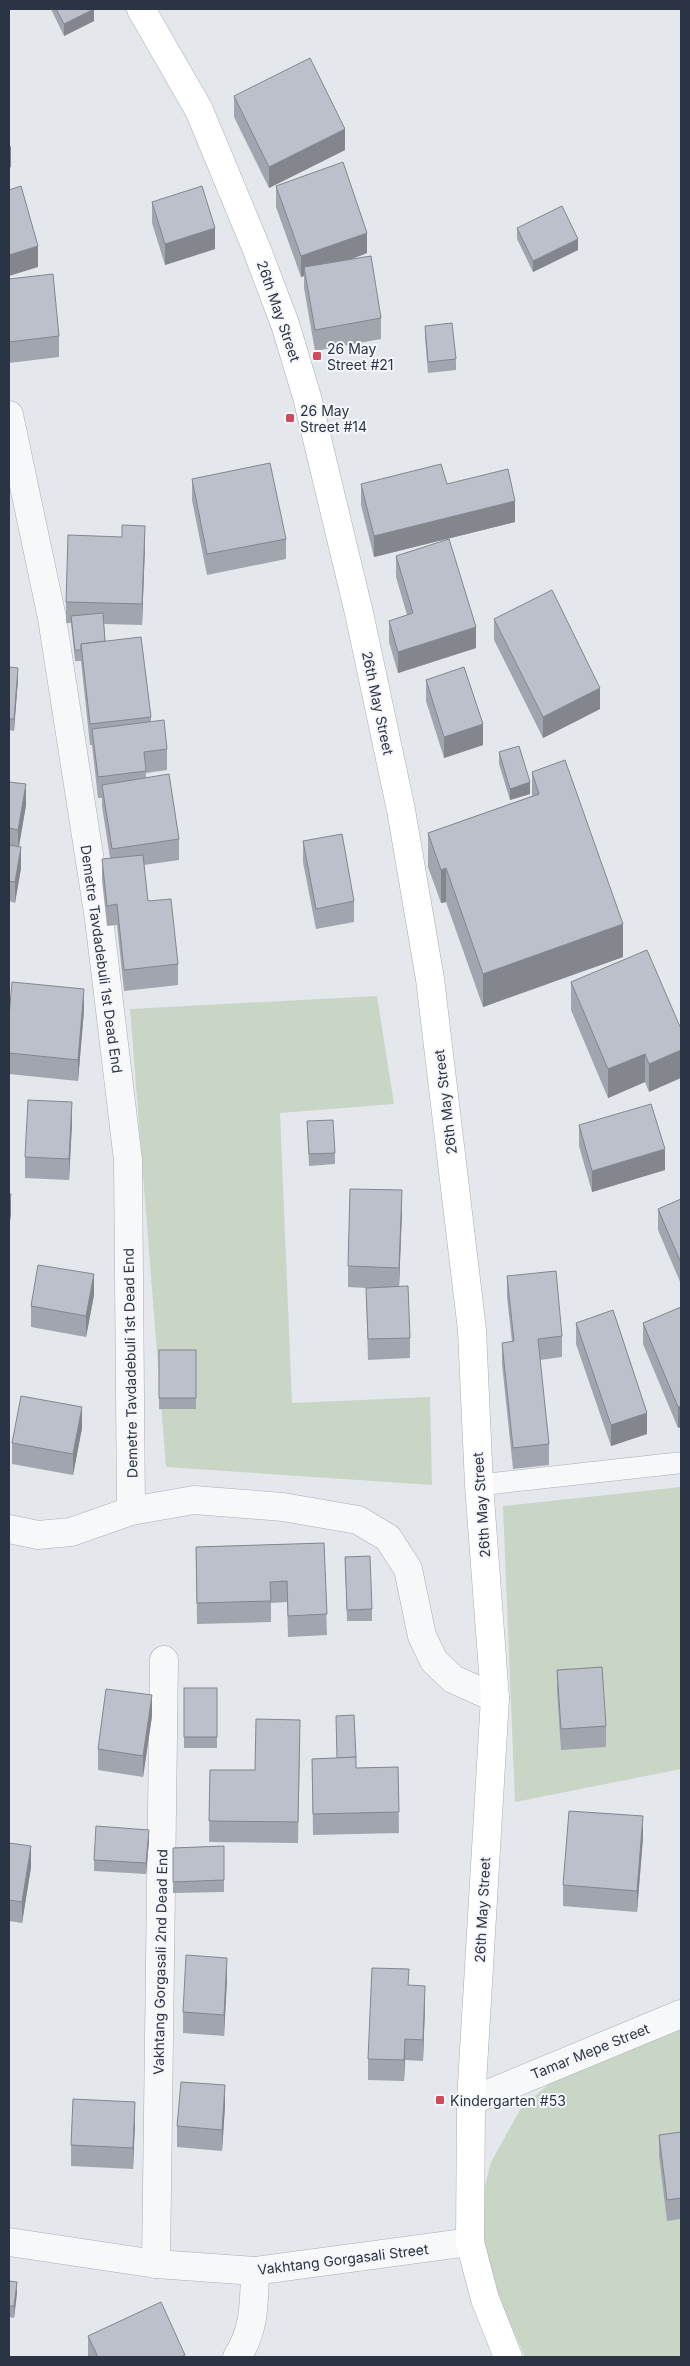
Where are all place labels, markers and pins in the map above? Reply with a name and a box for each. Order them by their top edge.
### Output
place label: 26 May Street #21 [327,340,394,373]
marker: 26 May Street #21 [311,350,323,362]
place label: 26 May Street #14 [300,402,367,435]
marker: 26 May Street #14 [284,412,296,424]
place label: Kindergarten #53 [450,2092,566,2109]
marker: Kindergarten #53 [434,2094,446,2106]

